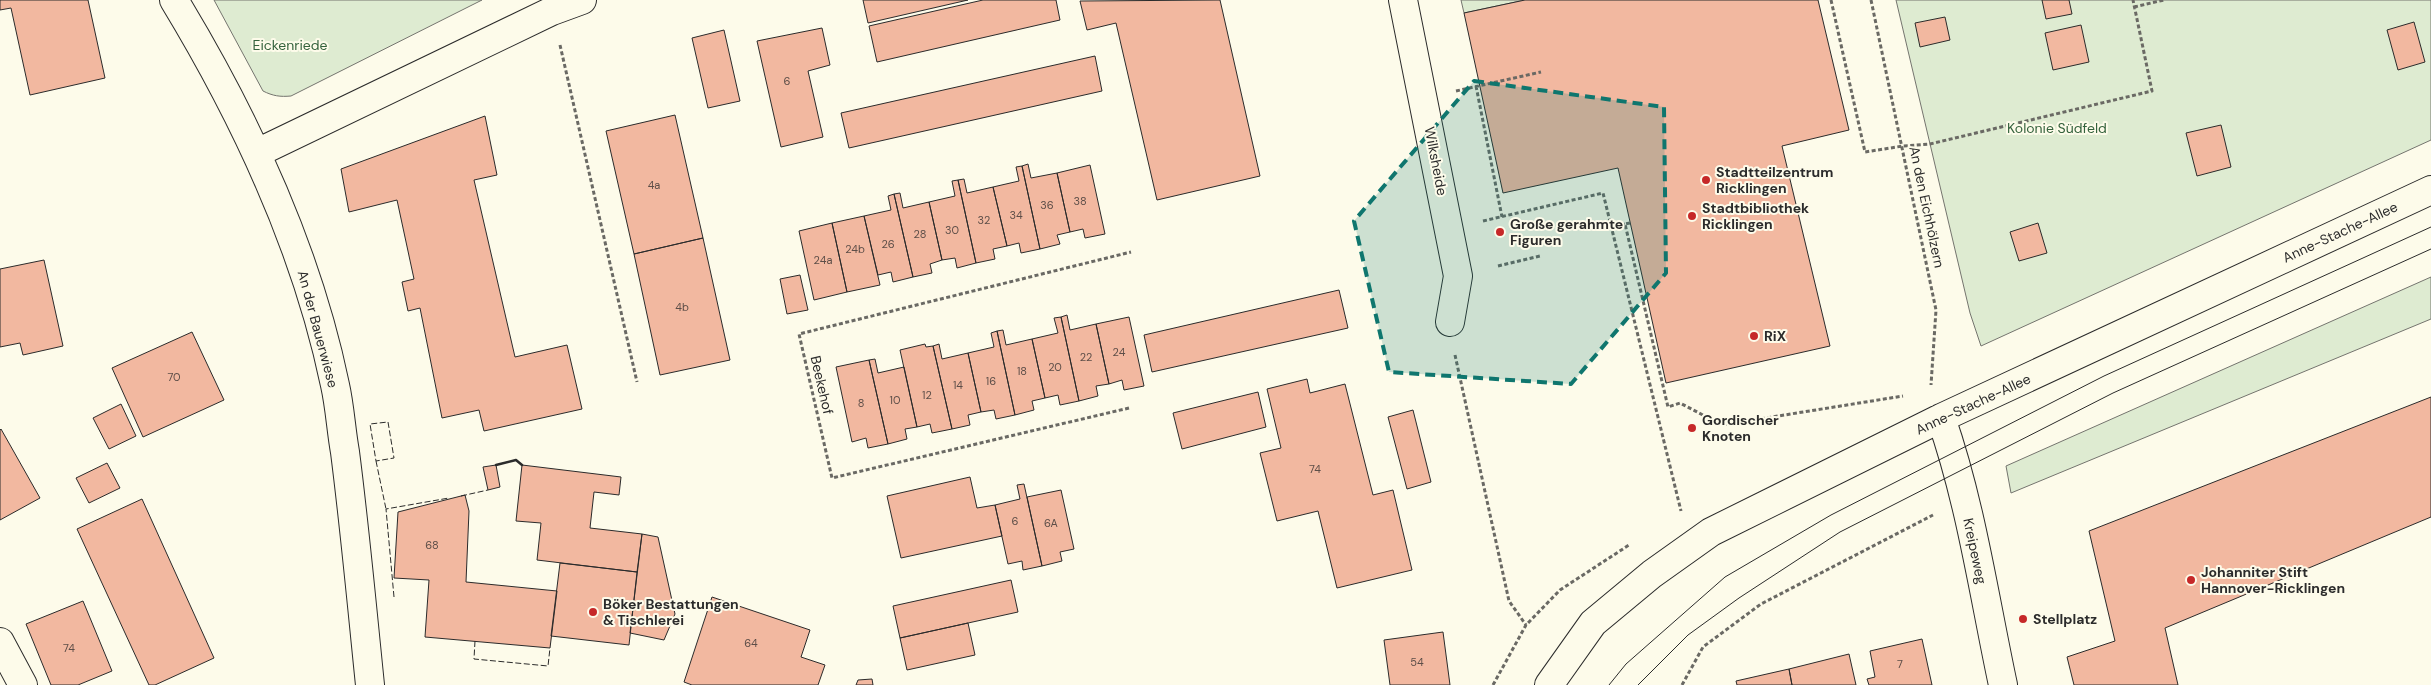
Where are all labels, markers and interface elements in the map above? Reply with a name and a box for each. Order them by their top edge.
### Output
park label: Eickenriede [252,36,328,54]
house number: 6 [784,74,791,88]
park label: Kolonie Südfeld [2007,119,2107,137]
street label: Wilksheide [1421,125,1452,197]
street label: An den Eichhölzern [1905,145,1949,269]
place label: Stadtteilzentrum Ricklingen [1716,163,1833,197]
marker: Stadtteilzentrum Ricklingen [1700,174,1712,186]
house number: 4a [648,178,660,192]
house number: 38 [1073,194,1087,208]
street label: Anne-Stache-Allee [2280,197,2400,267]
house number: 36 [1040,198,1054,212]
place label: Stadtbibliothek Ricklingen [1702,199,1809,233]
house number: 34 [1009,208,1023,222]
marker: Stadtbibliothek Ricklingen [1686,210,1698,222]
house number: 32 [978,213,990,227]
place label: Große gerahmte Figuren [1510,215,1623,249]
house number: 30 [945,223,959,237]
marker: Große gerahmte Figuren [1494,226,1506,238]
house number: 28 [914,227,926,241]
house number: 26 [881,237,895,251]
house number: 24b [845,242,865,256]
house number: 24a [814,253,832,267]
street label: An der Bauerwiese [294,268,342,390]
house number: 4b [675,300,689,314]
place label: RiX [1764,327,1786,345]
marker: RiX [1748,330,1760,342]
house number: 24 [1113,345,1126,359]
house number: 22 [1080,350,1092,364]
street label: Beekehof [806,354,838,416]
house number: 20 [1048,360,1062,374]
house number: 18 [1017,364,1027,378]
street label: Anne-Stache-Allee [1913,369,2033,439]
house number: 70 [167,370,181,384]
house number: 16 [986,374,996,388]
house number: 14 [953,378,963,392]
house number: 12 [922,388,932,402]
house number: 10 [890,393,900,407]
house number: 8 [858,396,864,410]
place label: Gordischer Knoten [1702,411,1779,445]
marker: Gordischer Knoten [1686,422,1698,434]
house number: 74 [1309,462,1321,476]
house number: 6 [1012,514,1019,528]
house number: 6A [1044,516,1058,530]
street label: Kreipeweg [1959,516,1991,586]
house number: 68 [425,538,439,552]
place label: Johanniter Stift Hannover-Ricklingen [2201,563,2345,597]
marker: Johanniter Stift Hannover-Ricklingen [2185,574,2197,586]
place label: Böker Bestattungen & Tischlerei [603,595,739,629]
marker: Böker Bestattungen & Tischlerei [587,606,599,618]
place label: Stellplatz [2033,610,2097,628]
marker: Stellplatz [2017,613,2029,625]
house number: 64 [744,636,758,650]
house number: 74 [63,641,75,655]
house number: 54 [1410,655,1424,669]
house number: 7 [1897,657,1903,671]

